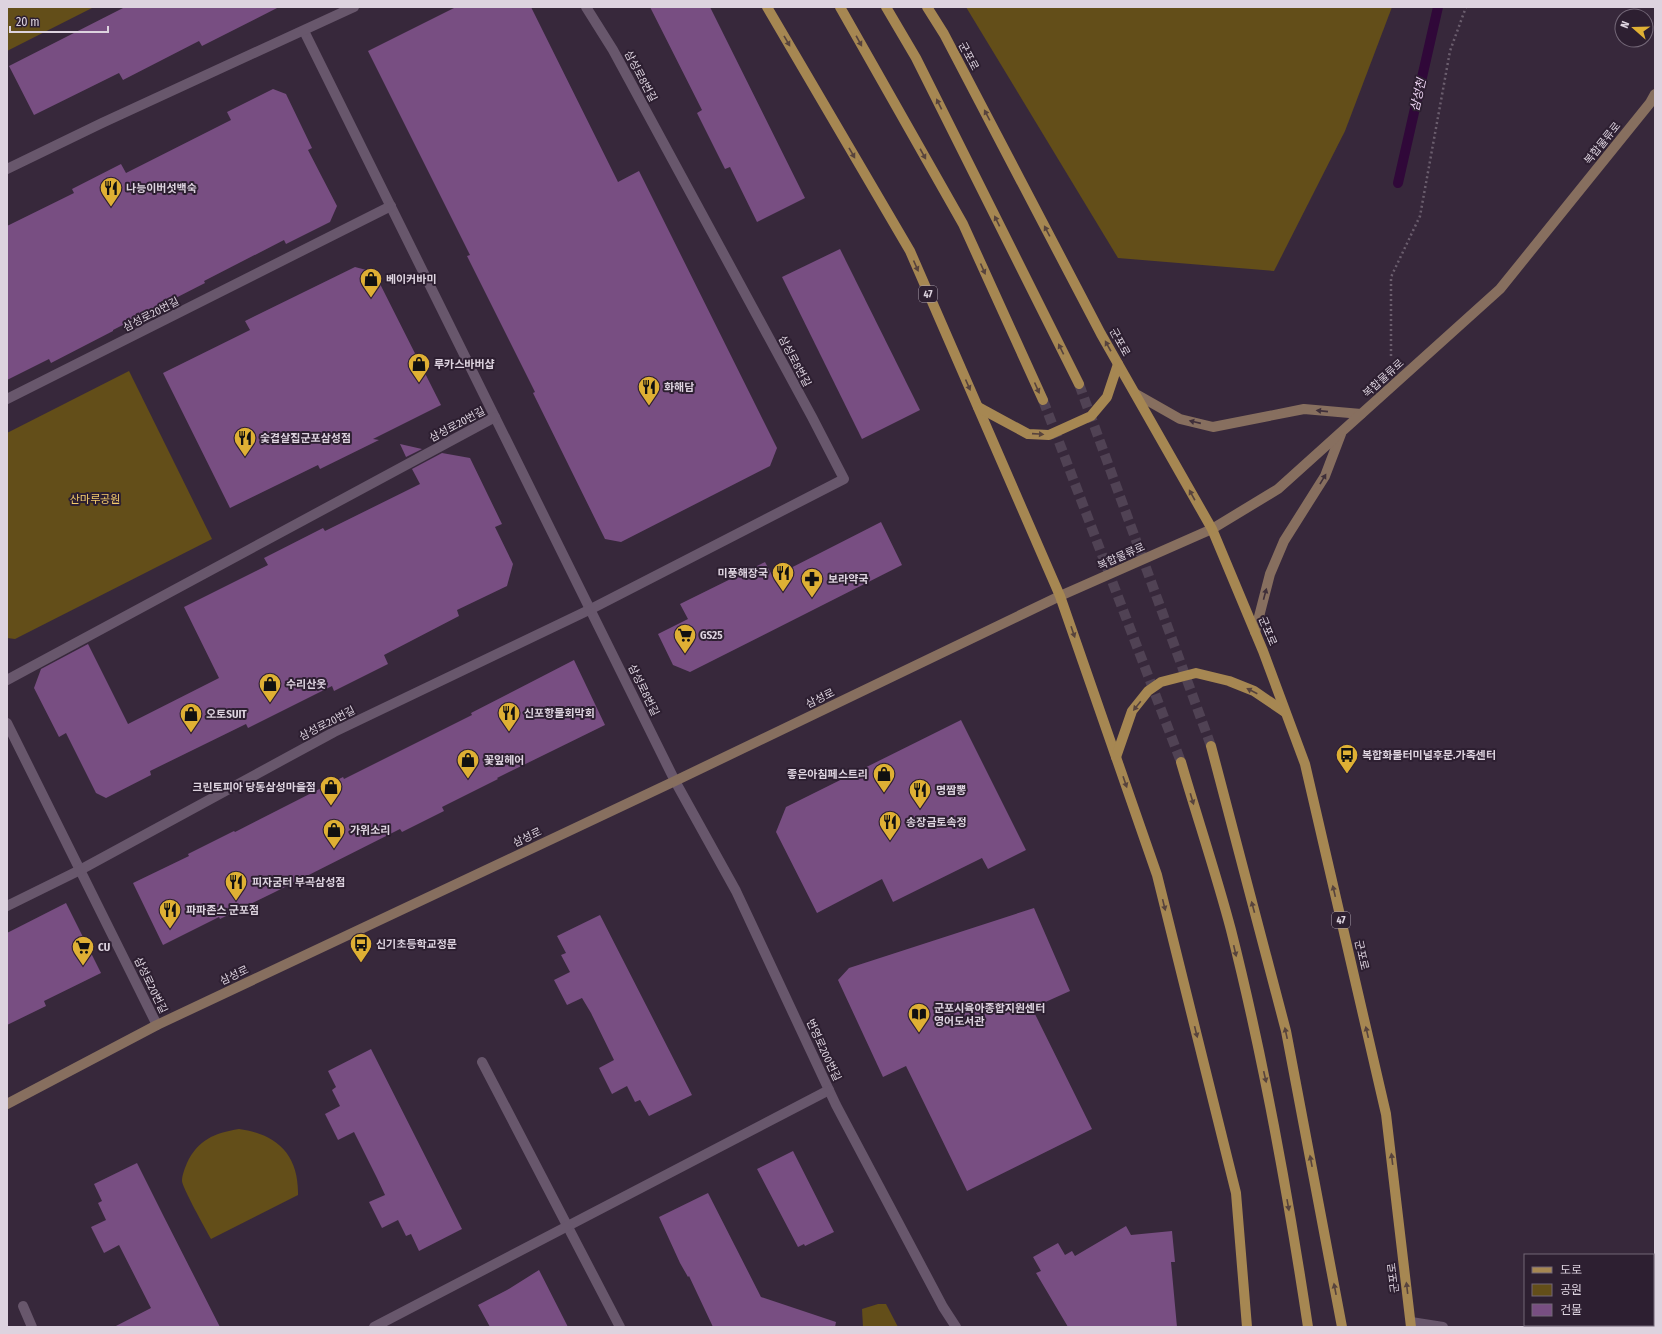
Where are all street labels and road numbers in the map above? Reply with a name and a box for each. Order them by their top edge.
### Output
street label: 군포로 [956,40,981,73]
street label: 삼성로8번길 [622,48,659,104]
street label: 복합물류로 [1581,120,1623,167]
road number: 47 [919,286,937,302]
street label: 삼성로20번길 [121,295,181,334]
street label: 군포로 [1107,326,1133,359]
street label: 삼성로8번길 [776,333,813,389]
street label: 복합물류로 [1360,357,1406,400]
street label: 삼성로20번길 [427,404,487,445]
street label: 복합물류로 [1095,540,1147,573]
street label: 군포로 [1256,615,1279,648]
street label: 삼성로8번길 [625,662,662,718]
street label: 삼성로 [804,686,837,711]
street label: 삼성로20번길 [297,704,357,743]
street label: 삼성로 [511,825,544,850]
road number: 47 [1332,912,1350,928]
street label: 군포로 [1352,939,1371,971]
street label: 삼성로20번길 [131,955,170,1016]
street label: 삼성로 [218,963,251,988]
street label: 번영로200번길 [804,1017,844,1083]
street label: 군포로 [1385,1262,1402,1294]

